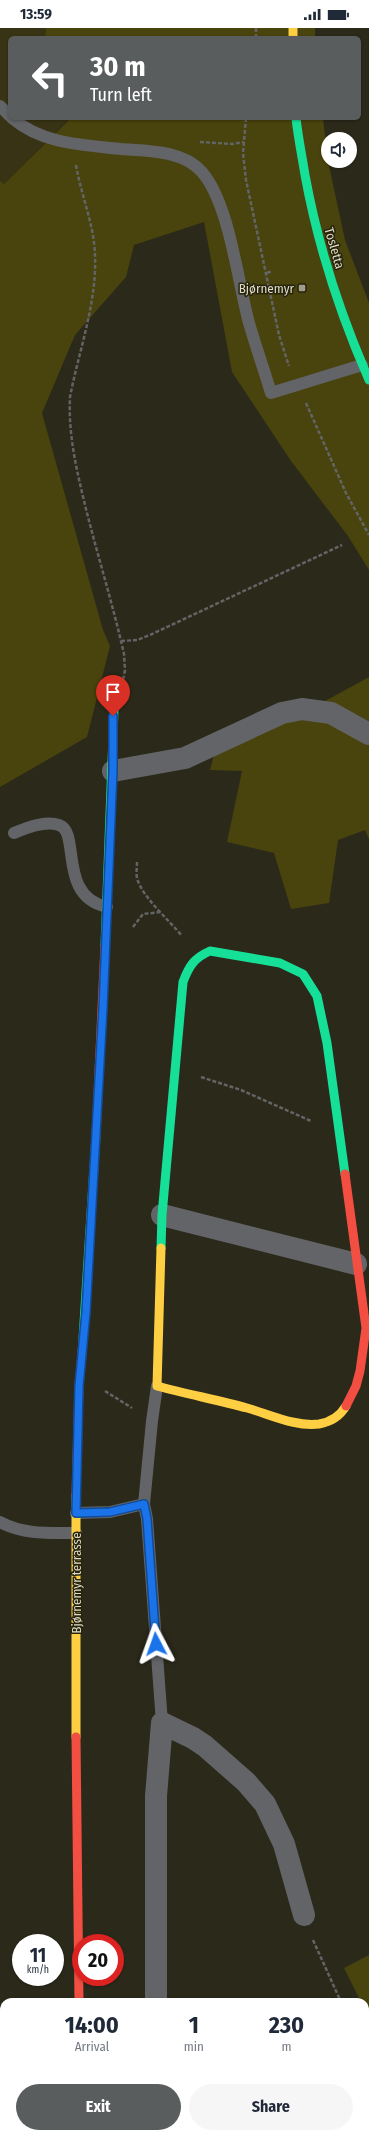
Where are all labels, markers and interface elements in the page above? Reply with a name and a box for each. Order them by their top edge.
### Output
text: 13:59 [20,5,52,23]
text: 30 m [90,50,146,83]
icon: left [24,52,76,104]
text: Turn left [90,84,152,106]
map controls [321,132,357,168]
button: sound [321,132,357,168]
street label: Tosletta [321,226,348,271]
place label: Bjørnemyr [239,281,294,296]
marker: Bjørnemyr [297,283,307,293]
pin [96,675,130,716]
icon: arrive [102,681,124,703]
street label: Bjørnemyr terrasse [69,1532,84,1634]
position arrow [135,1623,177,1665]
speed limit sign: 20 [72,1934,124,1986]
text: 11 [30,1943,46,1967]
text: km/h [27,1964,49,1976]
text: 14:00 [65,2011,119,2039]
text: 1 [189,2011,199,2039]
text: 230 [269,2011,304,2039]
text: Arrival [75,2039,109,2054]
text: min [184,2039,204,2054]
text: m [281,2039,291,2054]
button: Exit [16,2084,181,2130]
button: Share [189,2084,353,2130]

